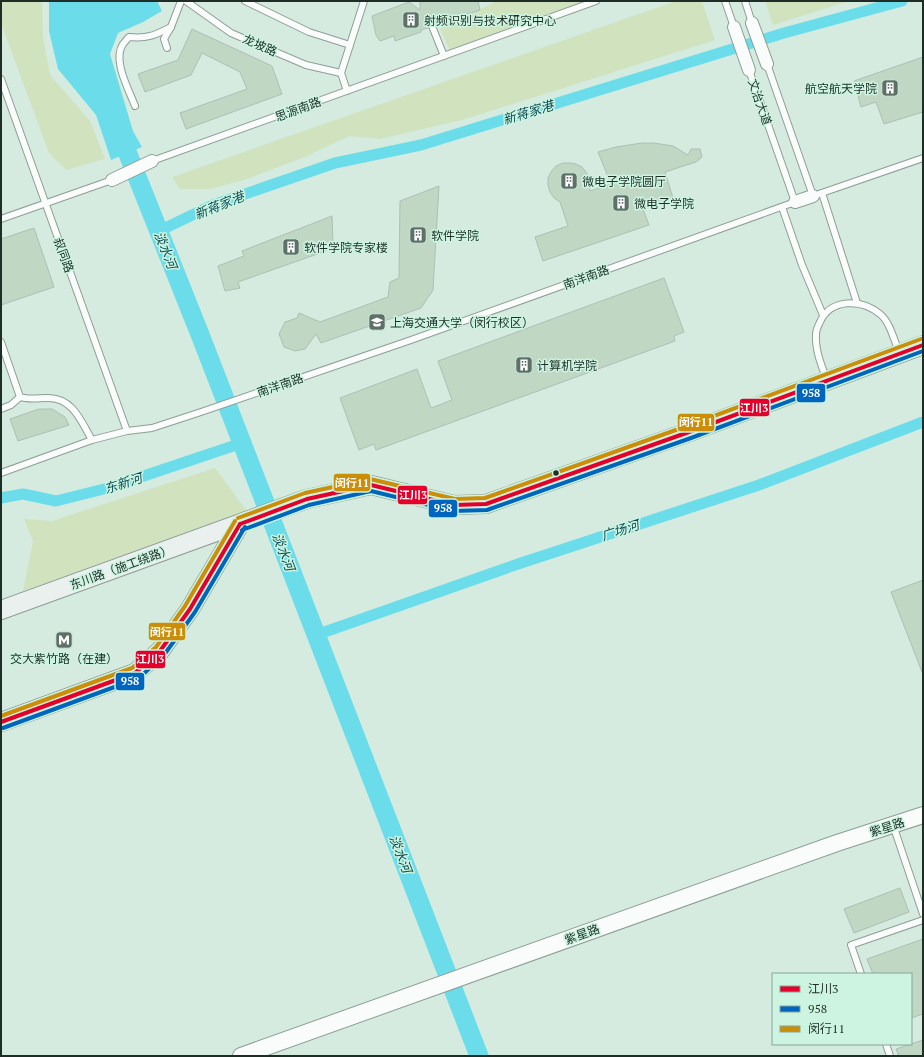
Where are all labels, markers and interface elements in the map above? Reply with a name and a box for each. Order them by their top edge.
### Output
building icon: 射频识别与技术研究中心 [401,10,421,30]
place label: 射频识别与技术研究中心 [424,13,556,28]
street label: 龙坡路 [240,31,280,59]
street label: 文治大道 [745,77,775,127]
building icon: 航空航天学院 [880,78,900,98]
place label: 航空航天学院 [805,81,877,96]
street label: 思源南路 [273,94,323,124]
water label: 新蒋家港 [500,95,557,128]
building icon: 微电子学院圆厅 [559,171,579,191]
place label: 微电子学院圆厅 [582,174,666,189]
water label: 新蒋家港 [192,186,248,223]
building icon: 微电子学院 [611,193,631,213]
place label: 微电子学院 [634,196,694,211]
building icon: 软件学院 [408,225,428,245]
place label: 软件学院 [431,228,479,243]
water label: 淡水河 [150,229,183,274]
street label: 叔同路 [51,236,77,274]
building icon: 软件学院专家楼 [281,237,301,257]
place label: 软件学院专家楼 [304,240,388,255]
street label: 南洋南路 [561,262,611,292]
school or university icon: 上海交通大学（闵行校区） [367,312,387,332]
place label: 上海交通大学（闵行校区） [390,315,534,330]
building icon: 计算机学院 [514,355,534,375]
place label: 计算机学院 [537,358,597,373]
street label: 南洋南路 [255,370,305,400]
line badge: 958 [796,383,826,403]
text: 958 [802,386,820,400]
line badge: 江川3 [739,398,770,417]
text: 江川3 [740,401,768,415]
line badge: 闵行11 [677,413,715,432]
text: 闵行11 [679,415,713,429]
water label: 东新河 [102,467,147,498]
unlabelled marker [551,468,561,478]
line badge: 闵行11 [333,473,371,492]
text: 闵行11 [335,476,369,490]
line badge: 江川3 [397,485,428,505]
text: 江川3 [399,488,427,502]
line badge: 958 [428,499,458,518]
text: 958 [434,501,452,515]
water label: 广场河 [599,514,644,545]
water label: 淡水河 [269,531,300,576]
street label: 东川路（施工绕路） [68,541,174,593]
line badge: 闵行11 [148,622,186,641]
text: 闵行11 [150,625,184,639]
metro station icon: 交大紫竹路（在建） [54,630,74,650]
line badge: 江川3 [135,650,166,669]
place label: 交大紫竹路（在建） [10,651,118,666]
text: 江川3 [136,652,164,666]
line badge: 958 [115,672,145,691]
text: 958 [121,674,139,688]
street label: 紫星路 [868,814,906,840]
water label: 淡水河 [386,833,417,878]
street label: 紫星路 [563,921,601,947]
legend [772,973,912,1045]
text: 江川3 [808,981,838,996]
text: 958 [808,1001,827,1016]
text: 闵行11 [808,1021,845,1036]

